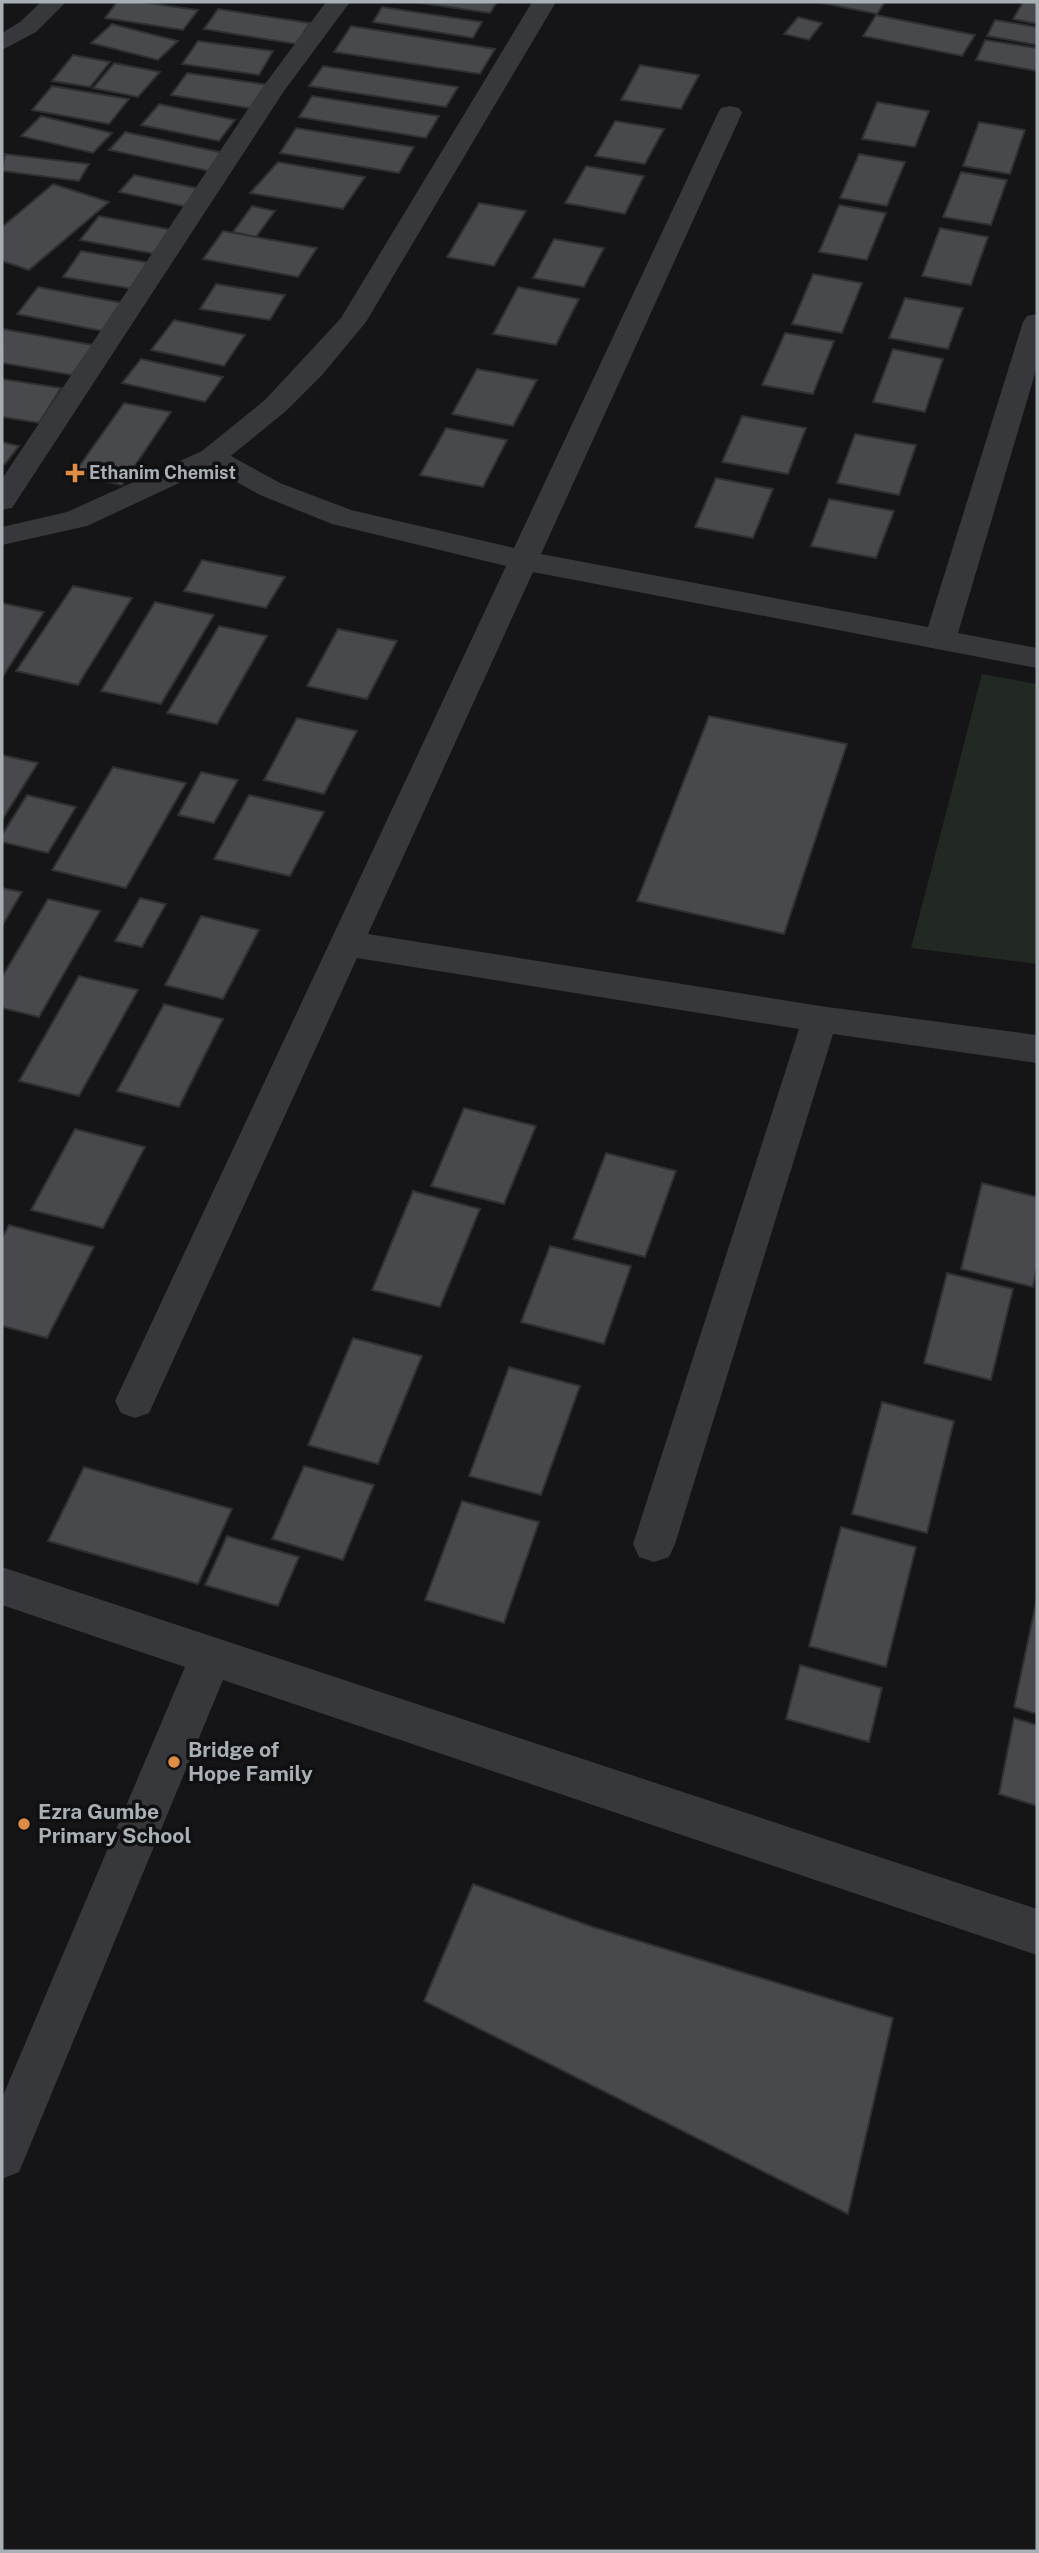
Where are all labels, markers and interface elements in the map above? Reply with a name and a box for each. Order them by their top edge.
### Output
place label: Ethanim Chemist [89,462,236,483]
marker: Ethanim Chemist [67,465,83,481]
place label: Bridge of Hope Family [188,1737,313,1786]
marker: Bridge of Hope Family [166,1754,182,1770]
place label: Ezra Gumbe Primary School [38,1799,191,1848]
marker: Ezra Gumbe Primary School [16,1816,32,1832]

